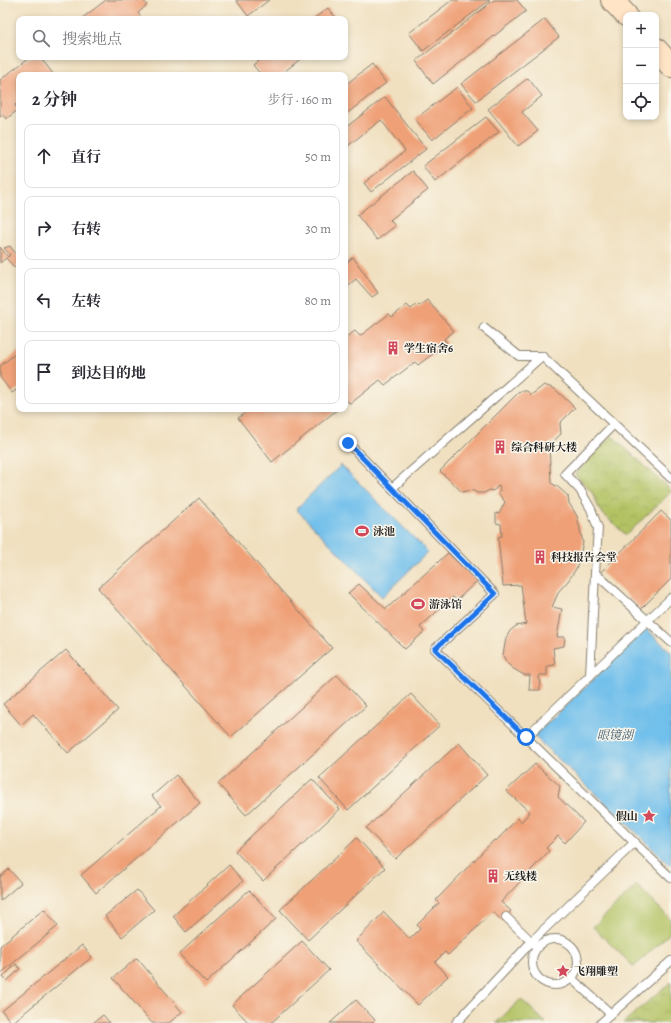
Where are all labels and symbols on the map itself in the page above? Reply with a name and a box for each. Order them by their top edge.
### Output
building icon: 学生宿舍6 [385,340,401,356]
place label: 学生宿舍6 [404,341,453,356]
route end [339,434,357,452]
building icon: 综合科研大楼 [492,439,508,455]
place label: 综合科研大楼 [511,440,577,455]
sports icon: 泳池 [354,523,370,539]
place label: 泳池 [373,524,395,539]
building icon: 科技报告会堂 [532,549,548,565]
place label: 科技报告会堂 [551,550,617,565]
sports icon: 游泳馆 [410,596,426,612]
place label: 游泳馆 [429,597,462,612]
water label: 眼镜湖 [597,727,635,743]
route start [517,728,535,746]
place icon: 假山 [641,808,657,824]
place label: 假山 [616,809,638,824]
building icon: 无线楼 [485,868,501,884]
place label: 无线楼 [504,869,537,884]
place icon: 飞翔雕塑 [555,963,571,979]
place label: 飞翔雕塑 [574,964,618,979]

